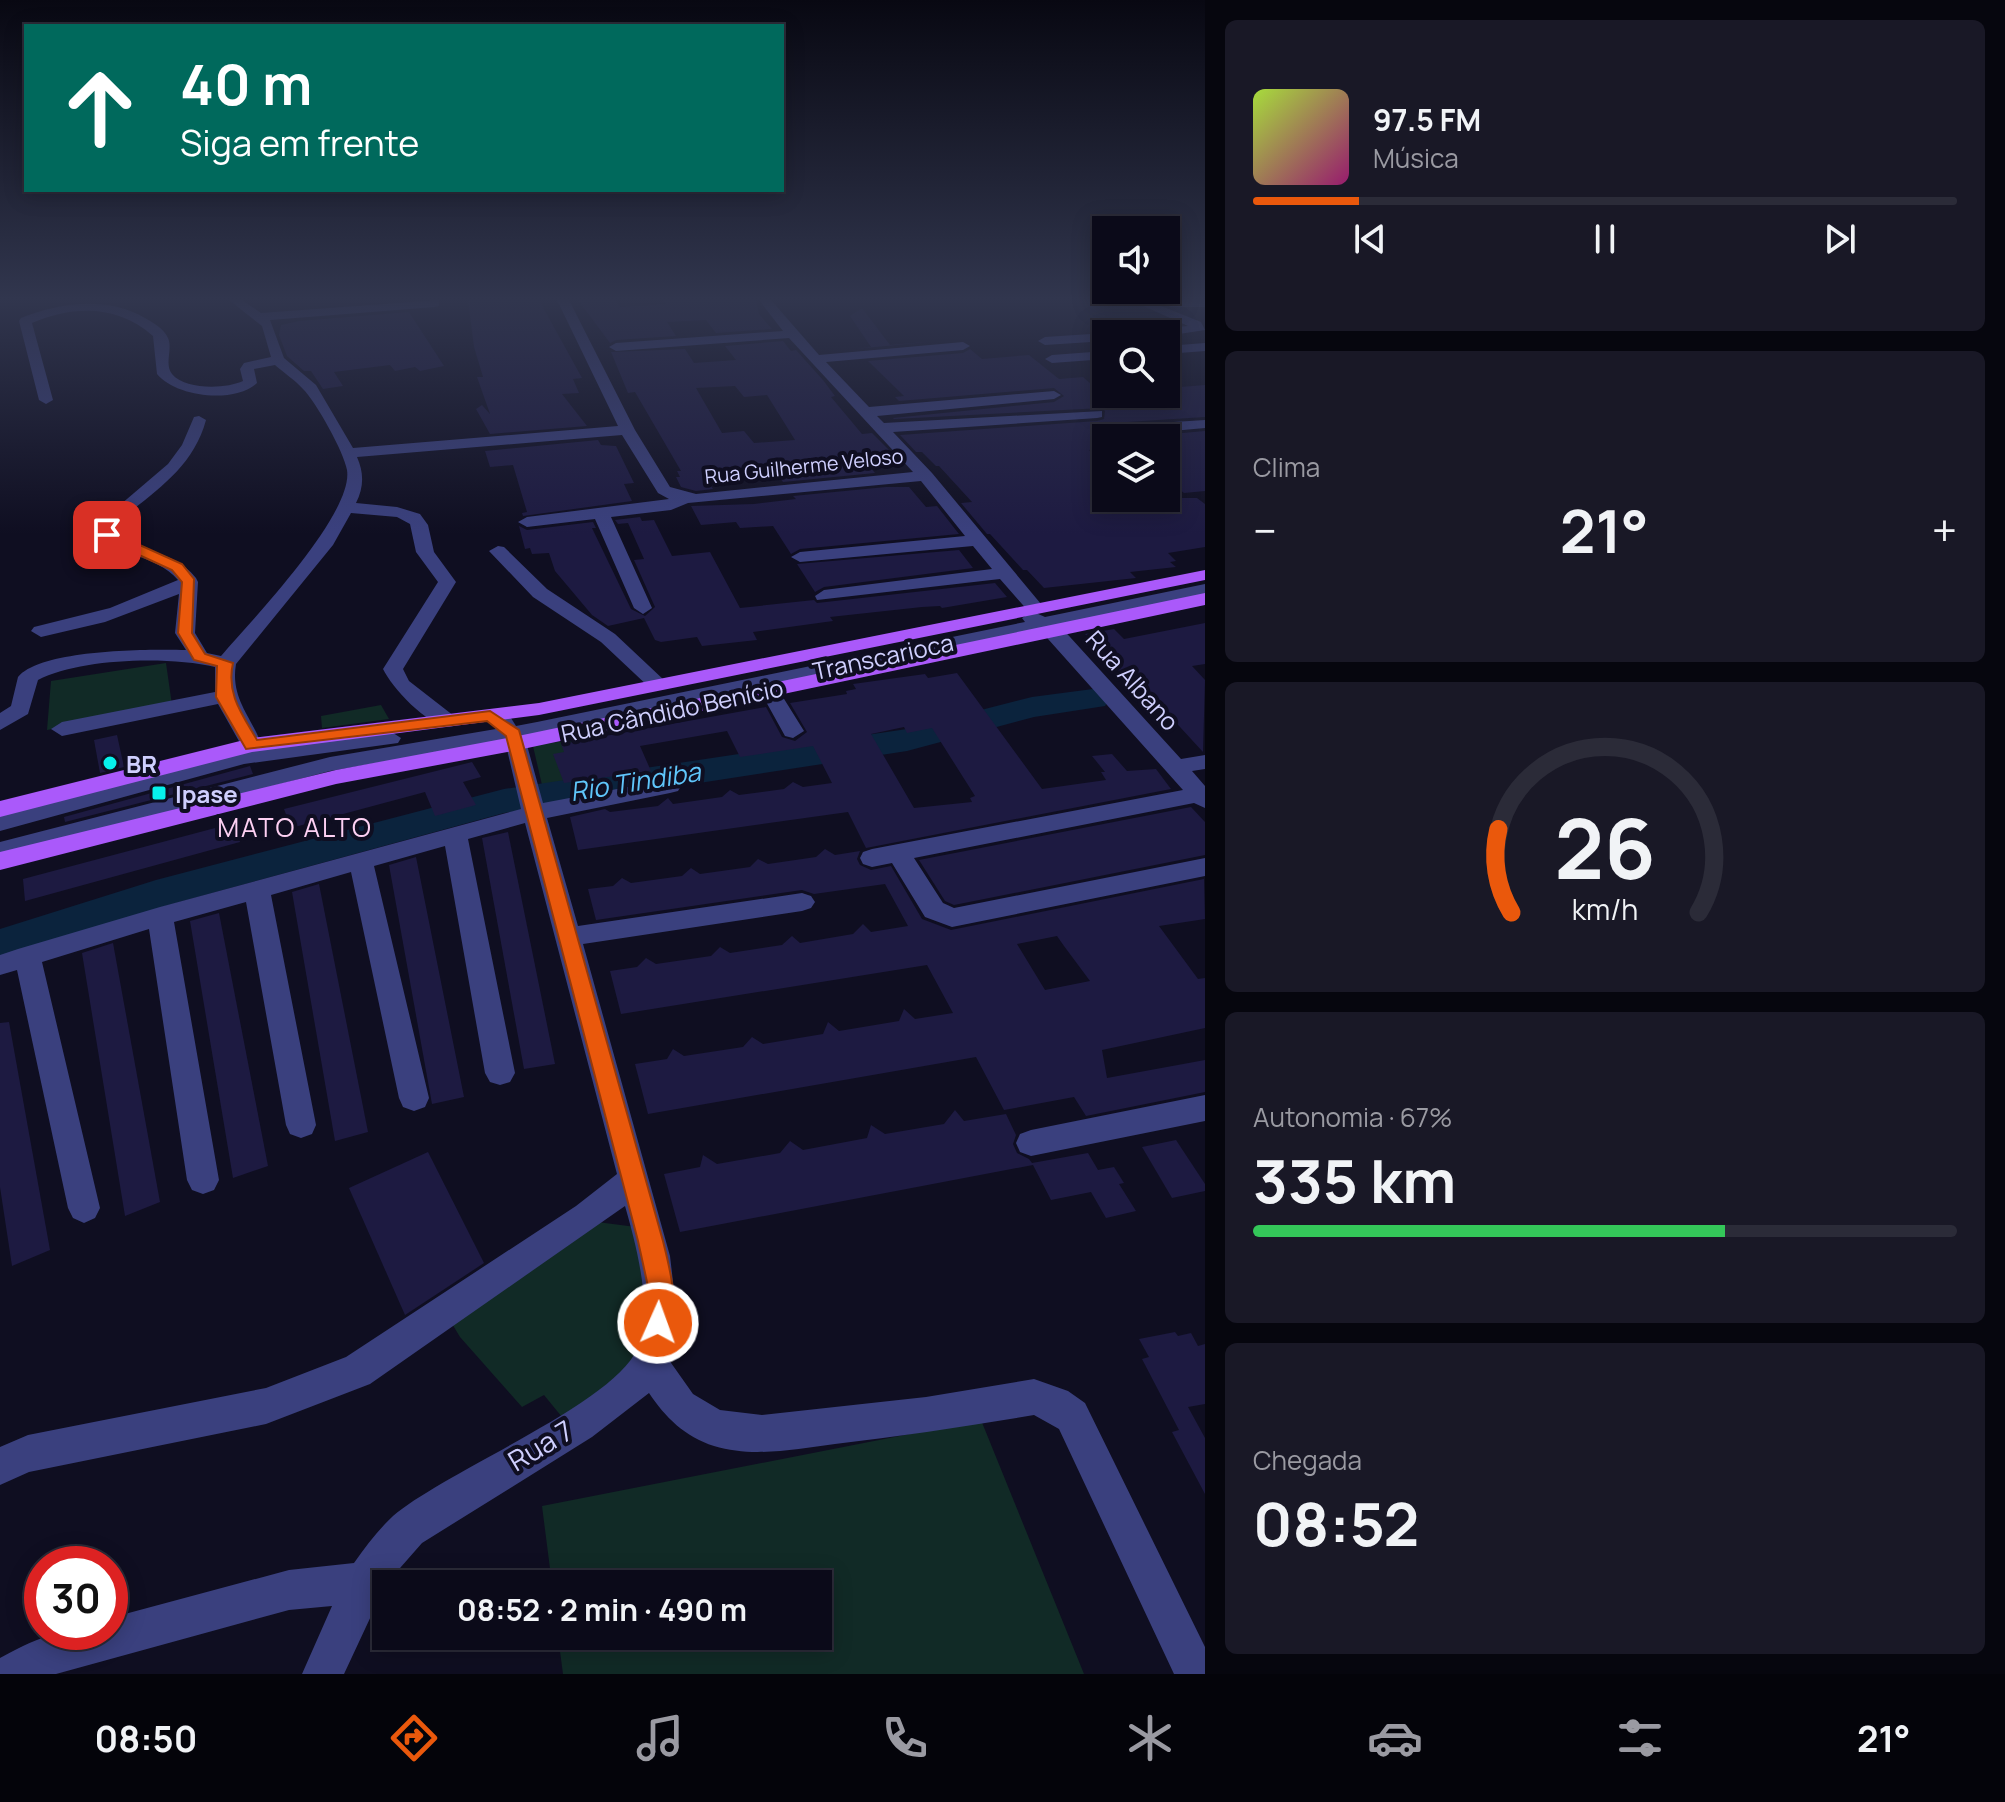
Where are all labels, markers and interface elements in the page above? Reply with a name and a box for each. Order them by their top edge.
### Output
text: 40 m [180,45,312,122]
icon: ahead [48,56,152,160]
text: 97.5 FM [1373,99,1481,140]
text: Siga em frente [180,118,419,167]
text: Música [1373,140,1459,176]
map controls [1092,216,1180,512]
button: sound [1092,216,1180,304]
icon: previous [1348,217,1392,261]
icon: pause [1583,217,1627,261]
icon: next [1818,217,1862,261]
button: search [1092,320,1180,408]
button: layers [1092,424,1180,512]
street label: Rua Guilherme Veloso [703,442,905,490]
text: Clima [1253,449,1320,485]
text: 21° [1560,489,1649,571]
text: − [1253,500,1277,560]
text: + [1932,500,1957,560]
pin [73,501,141,569]
icon: arrive [85,513,129,557]
street label: Rua Albano [1079,623,1187,737]
street label: Transcarioca [810,625,956,687]
street label: Rua Cândido Benício [558,670,786,750]
place label: BR [126,747,157,780]
water label: Rio Tindiba [567,753,704,809]
marker: BR [101,754,119,772]
place label: Ipase [175,777,238,810]
marker: Ipase [150,784,168,802]
text: 26 [1554,790,1656,904]
district label: MATO ALTO [217,809,373,845]
text: km/h [1572,890,1638,929]
text: Autonomia · 67% [1253,1099,1452,1135]
text: 335 km [1253,1139,1456,1221]
position arrow [616,1281,700,1365]
street label: Rua 7 [500,1411,580,1479]
text: Chegada [1253,1442,1362,1478]
text: 08:52 [1253,1482,1419,1564]
speed limit sign: 30 [24,1546,128,1650]
text: 08:52 · 2 min · 490 m [457,1589,747,1630]
icon: directions [386,1710,442,1766]
icon: music [632,1710,688,1766]
icon: phone [877,1710,933,1766]
icon: climate [1122,1710,1178,1766]
icon: car [1367,1710,1423,1766]
icon: filters [1612,1710,1668,1766]
text: 08:50 [95,1714,197,1763]
text: 21° [1857,1714,1910,1763]

